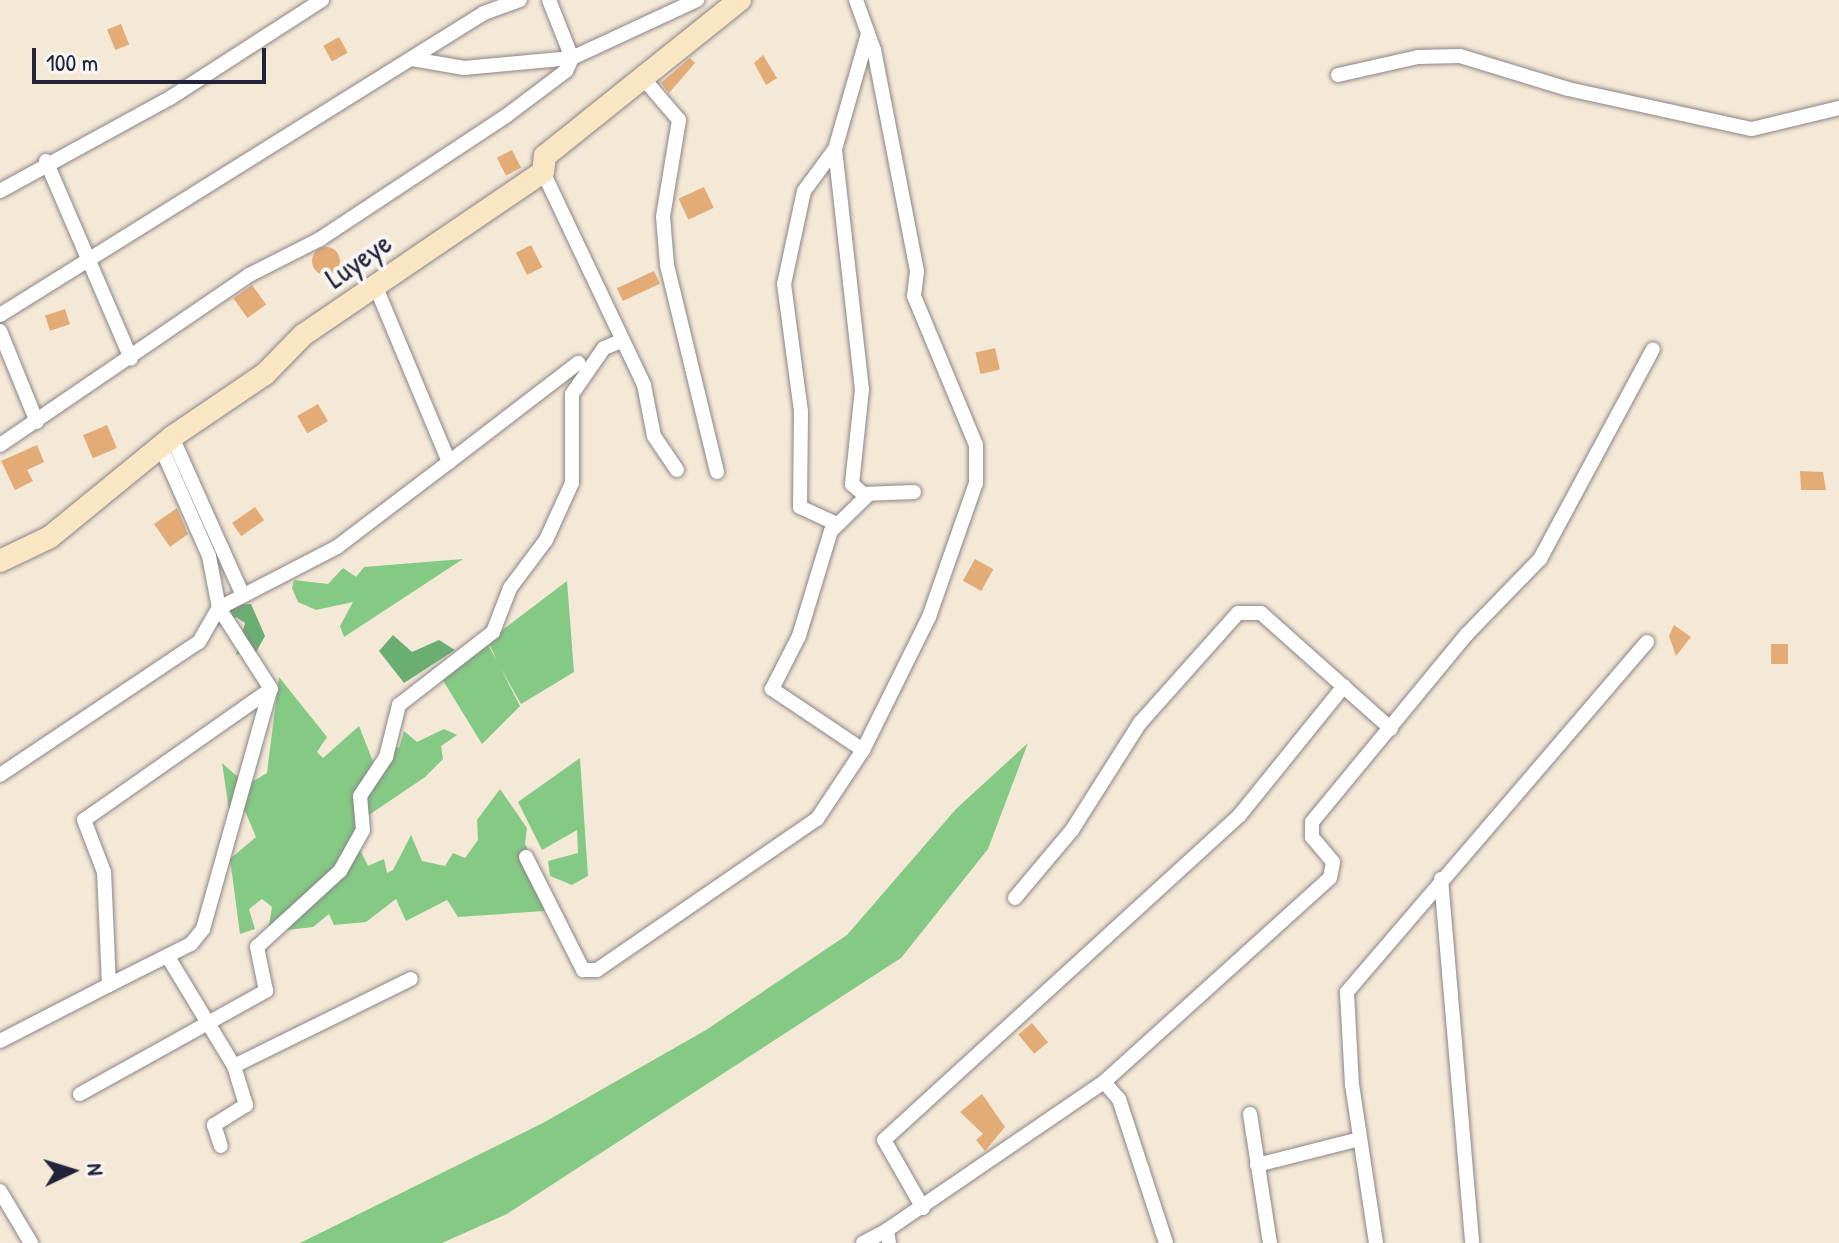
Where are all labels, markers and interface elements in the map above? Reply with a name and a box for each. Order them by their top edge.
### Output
scale bar [36,32,270,82]
text: 100 m [46,46,98,78]
street label: Luyeye [318,224,398,296]
north arrow [32,1131,112,1211]
text: N [81,1162,111,1176]

